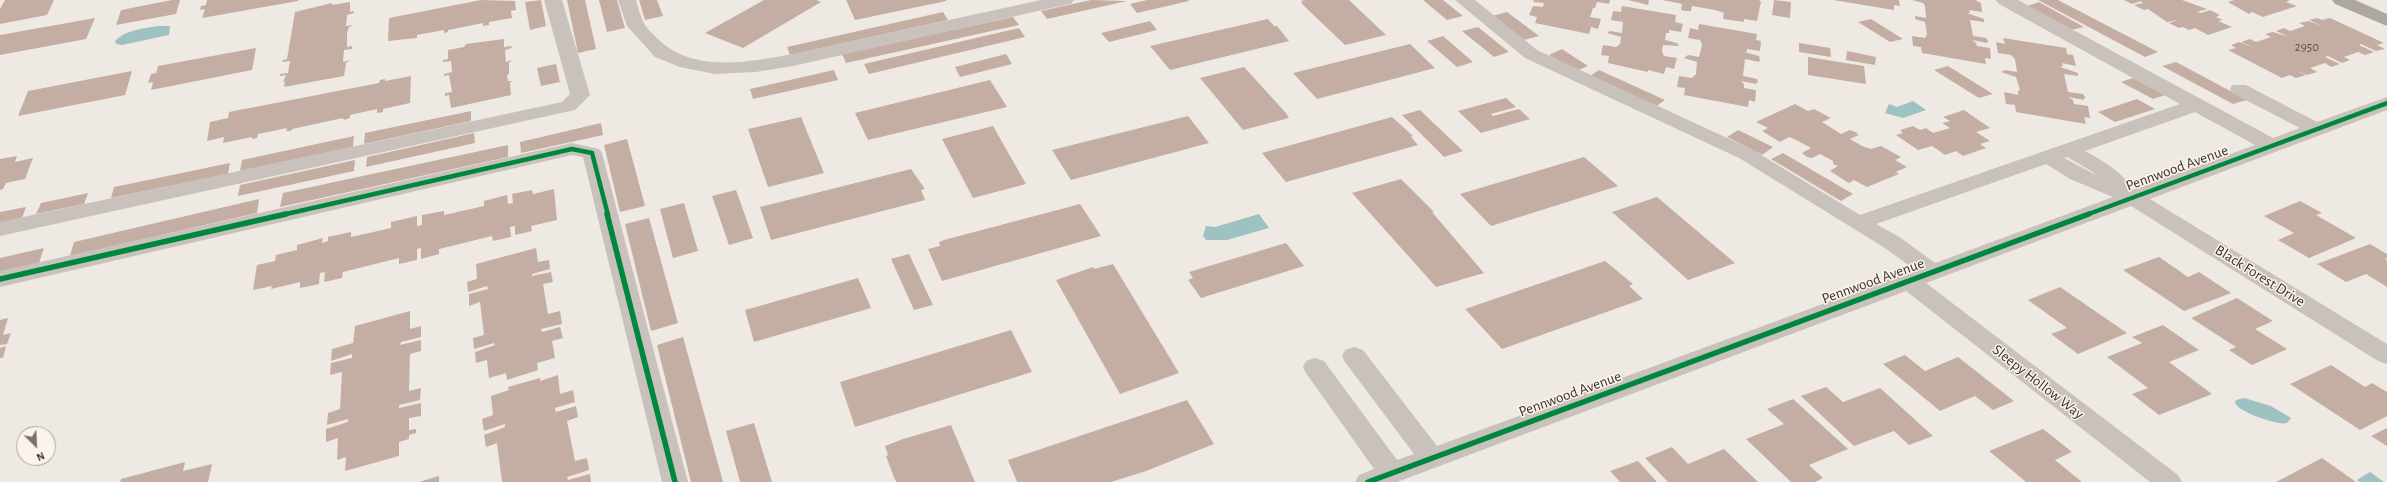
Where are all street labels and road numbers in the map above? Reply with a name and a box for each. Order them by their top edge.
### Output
street label: Pennwood Avenue [2123,141,2231,195]
street label: Black Forest Drive [2212,241,2308,311]
street label: Pennwood Avenue [1819,254,1927,308]
street label: Sleepy Hollow Way [1989,341,2087,423]
street label: Pennwood Avenue [1516,367,1624,421]

